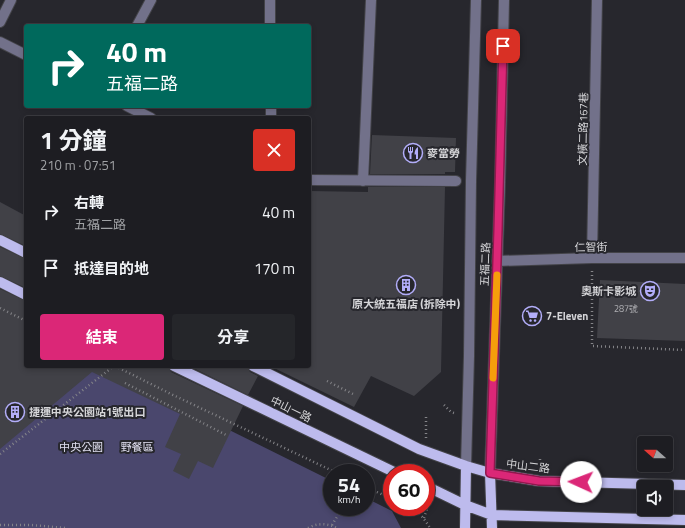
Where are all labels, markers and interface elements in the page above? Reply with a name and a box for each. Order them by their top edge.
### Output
pin [486,29,520,63]
text: 40 m [106,30,167,73]
icon: arrive [492,35,514,57]
icon: right [40,40,92,92]
text: 五福二路 [106,70,178,97]
street label: 文橫二路167巷 [574,92,592,166]
text: 1 分鐘 [40,122,107,158]
button: close [253,129,295,171]
restaurant icon: 麥當勞 [402,142,424,164]
place label: 麥當勞 [427,145,460,161]
text: 210 m · 07:51 [40,155,116,175]
text: 右轉 [74,191,104,214]
icon: right [40,201,62,223]
text: 40 m [262,201,295,224]
text: 五福二路 [74,214,126,234]
street label: 仁智街 [574,239,608,255]
street label: 五福二路 [476,242,494,286]
icon: arrive [40,257,62,279]
text: 抵達目的地 [74,257,149,280]
text: 170 m [254,257,295,280]
building icon: 原大統五福店 (拆除中) [395,274,417,296]
theatre icon: 奧斯卡影城 [639,280,661,302]
place label: 奧斯卡影城 [581,283,637,299]
place label: 原大統五福店 (拆除中) [352,296,460,312]
house number: 287號 [614,302,638,315]
supermarket icon: 7-Eleven [521,305,543,327]
place label: 7-Eleven [546,308,588,324]
button: 結束 [40,314,164,360]
button: 分享 [172,314,295,360]
street label: 中山一路 [268,392,314,426]
building icon: 捷運中央公園站1號出口 [4,401,26,423]
place label: 捷運中央公園站1號出口 [29,404,145,420]
north arrow [637,436,673,472]
map controls [637,436,673,516]
park label: 中央公園 [59,439,103,455]
park label: 野餐區 [121,439,154,455]
street label: 中山二路 [505,455,551,477]
position arrow [560,461,602,503]
speed limit sign: 60 [383,464,435,516]
text: 54 [338,469,360,500]
button: sound [637,480,673,516]
text: km/h [338,492,360,507]

